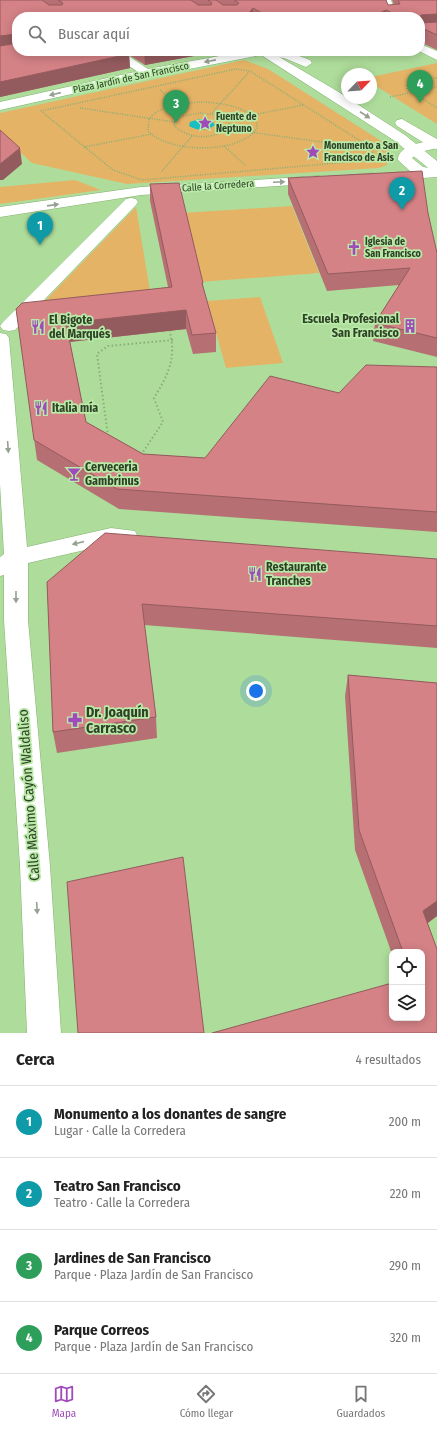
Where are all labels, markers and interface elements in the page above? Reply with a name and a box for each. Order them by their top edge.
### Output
search box [12,12,425,56]
icon: search [26,23,48,45]
text: Buscar aquí [58,25,130,43]
street label: Plaza Jardín de San Francisco [72,59,190,96]
one-way arrow [204,59,216,65]
north arrow [341,68,377,104]
pin: 4 [407,70,433,103]
pin: 3 [163,90,189,123]
one-way arrow [49,92,62,98]
place label: Fuente de Neptuno [216,111,257,135]
one-way arrow [360,111,370,119]
place icon: Fuente de Neptuno [197,115,213,131]
place label: Monumento a San Francisco de Asis [324,140,398,164]
place icon: Monumento a San Francisco de Asis [305,144,321,160]
street label: Calle la Corredera [182,177,255,195]
pin: 2 [389,177,415,210]
one-way arrow [273,179,285,186]
one-way arrow [46,202,59,208]
pin: 1 [27,212,53,245]
place label: Iglesia de San Francisco [365,236,422,260]
church icon: Iglesia de San Francisco [346,240,362,256]
place label: Escuela Profesional San Francisco [302,312,400,340]
place label: El Bigote del Marqués [49,313,111,341]
building icon: Escuela Profesional San Francisco [402,318,418,334]
restaurant icon: El Bigote del Marqués [30,319,46,335]
restaurant icon: Italia mía [33,400,49,416]
place label: Italia mía [52,401,98,415]
one-way arrow [4,441,11,453]
place label: Cerveceria Gambrinus [85,460,140,488]
bar icon: Cerveceria Gambrinus [66,466,82,482]
one-way arrow [72,541,84,547]
place label: Restaurante Tranches [266,560,327,588]
restaurant icon: Restaurante Tranches [247,566,263,582]
one-way arrow [13,591,19,604]
your location [246,681,266,701]
place label: Dr. Joaquín Carrasco [86,704,149,737]
street label: Calle Máximo Cayón Waldaliso [15,709,43,881]
pharmacy icon: Dr. Joaquín Carrasco [67,712,83,728]
one-way arrow [33,902,40,914]
map controls [389,949,425,1021]
button: locate [389,949,425,985]
button: layers [389,985,425,1021]
text: Cerca [16,1049,55,1070]
text: 4 resultados [355,1052,421,1067]
text: Monumento a los donantes de sangre [54,1105,286,1123]
text: 1 [26,1114,32,1129]
text: 200 m [389,1114,421,1129]
text: Lugar · Calle la Corredera [54,1123,186,1138]
text: Teatro San Francisco [54,1177,181,1195]
text: 2 [26,1186,32,1201]
text: 220 m [390,1186,421,1201]
text: Teatro · Calle la Corredera [54,1195,190,1210]
text: Jardines de San Francisco [54,1249,211,1267]
text: 3 [26,1258,32,1273]
text: 290 m [389,1258,421,1273]
text: Parque · Plaza Jardín de San Francisco [54,1267,253,1282]
text: Parque Correos [54,1321,149,1339]
text: 4 [26,1330,32,1345]
text: 320 m [390,1330,421,1345]
text: Parque · Plaza Jardín de San Francisco [54,1339,253,1354]
tab: Mapa [52,1383,76,1420]
tab: Cómo llegar [180,1383,233,1420]
tab: Guardados [337,1383,385,1420]

